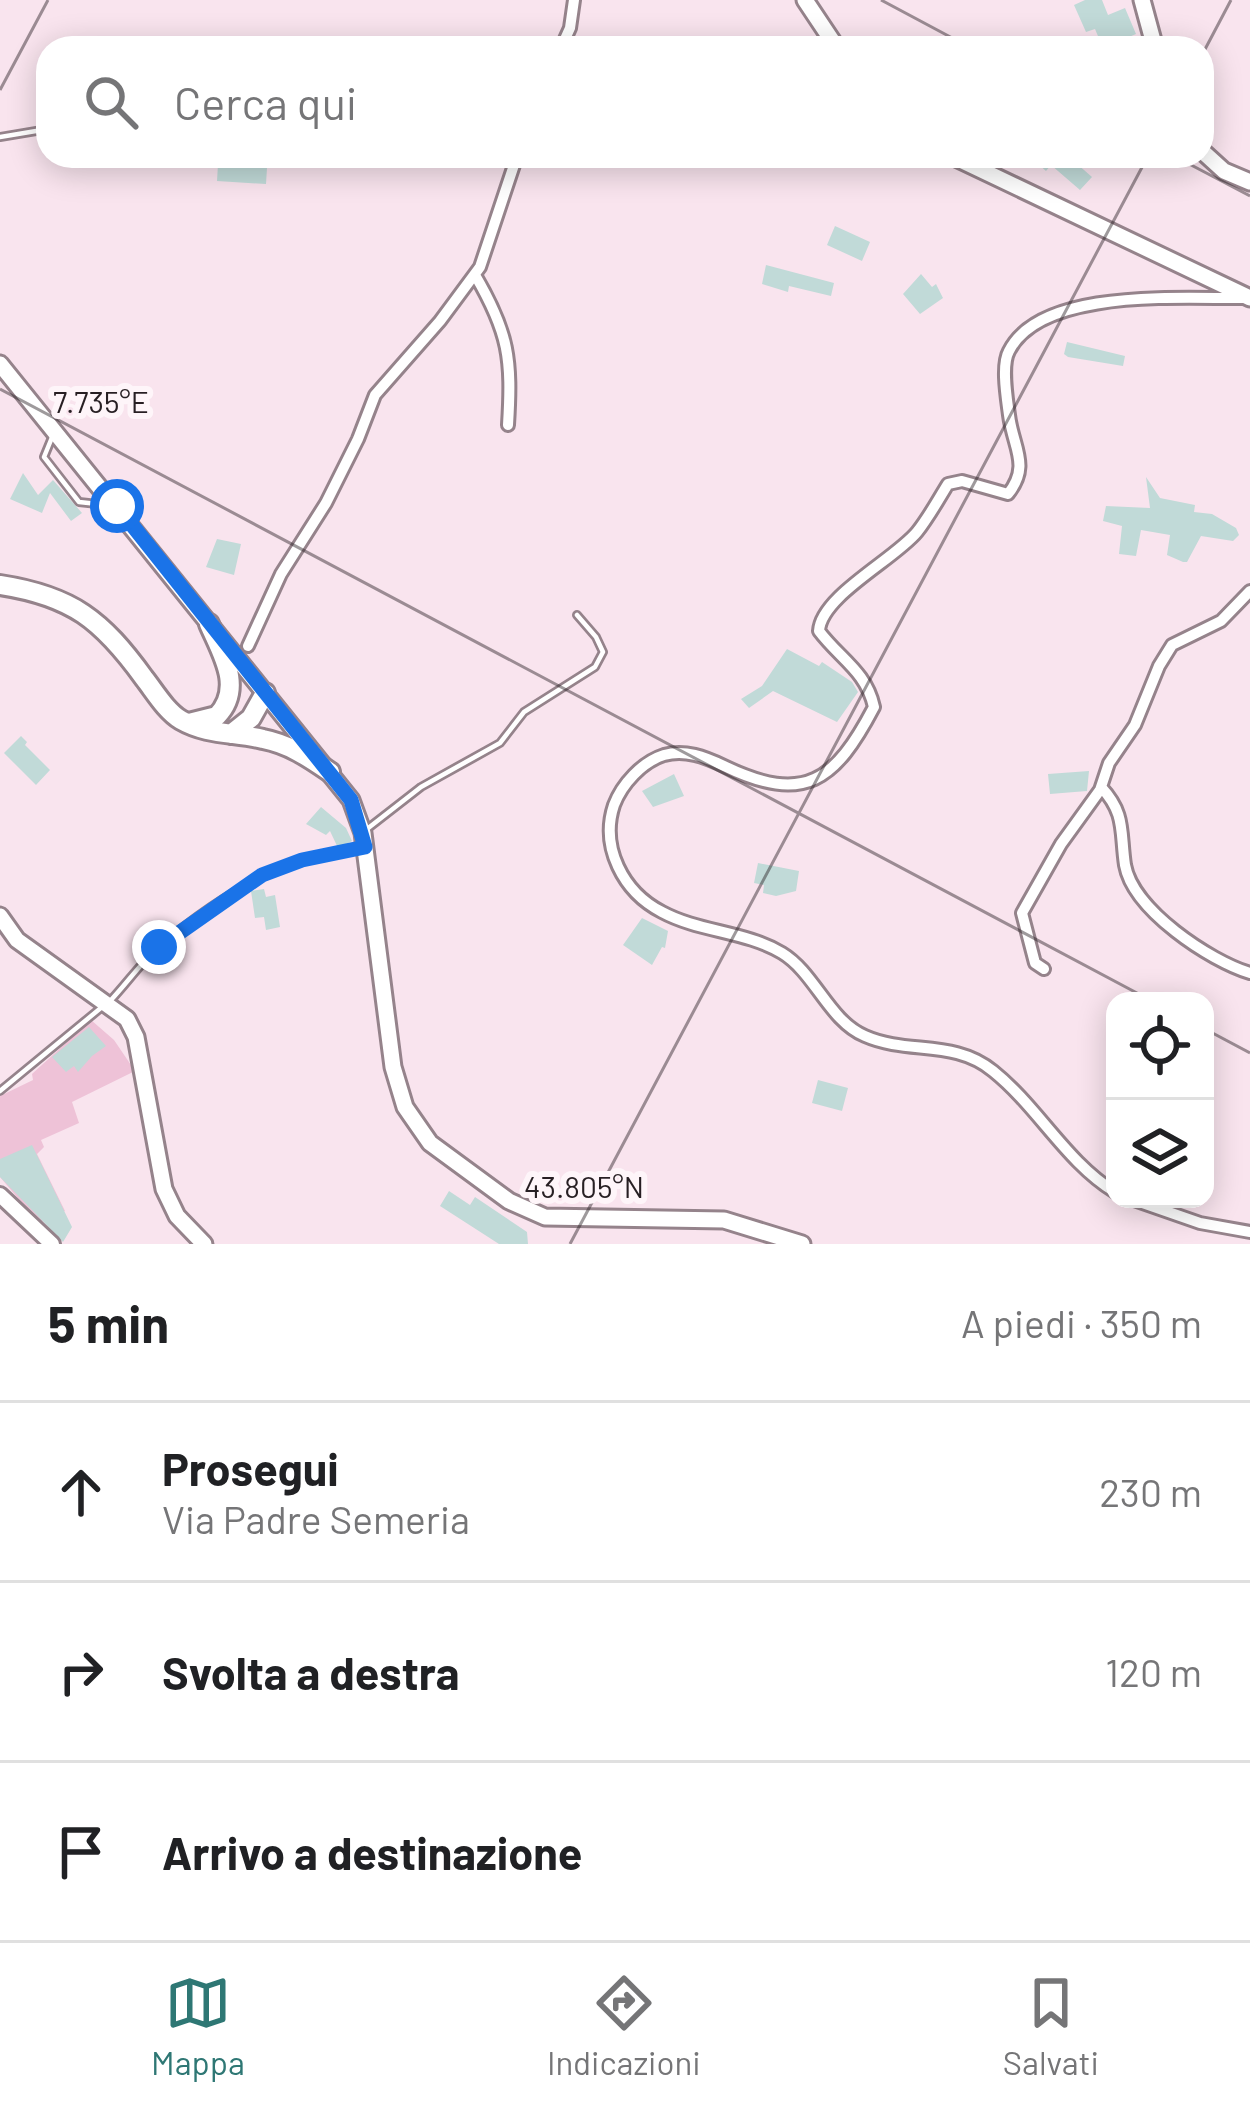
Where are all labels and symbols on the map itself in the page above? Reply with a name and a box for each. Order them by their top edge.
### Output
text: 7.735°E [53,383,149,419]
route start [90,479,144,533]
route end [132,920,186,974]
text: 43.805°N [524,1168,644,1204]

